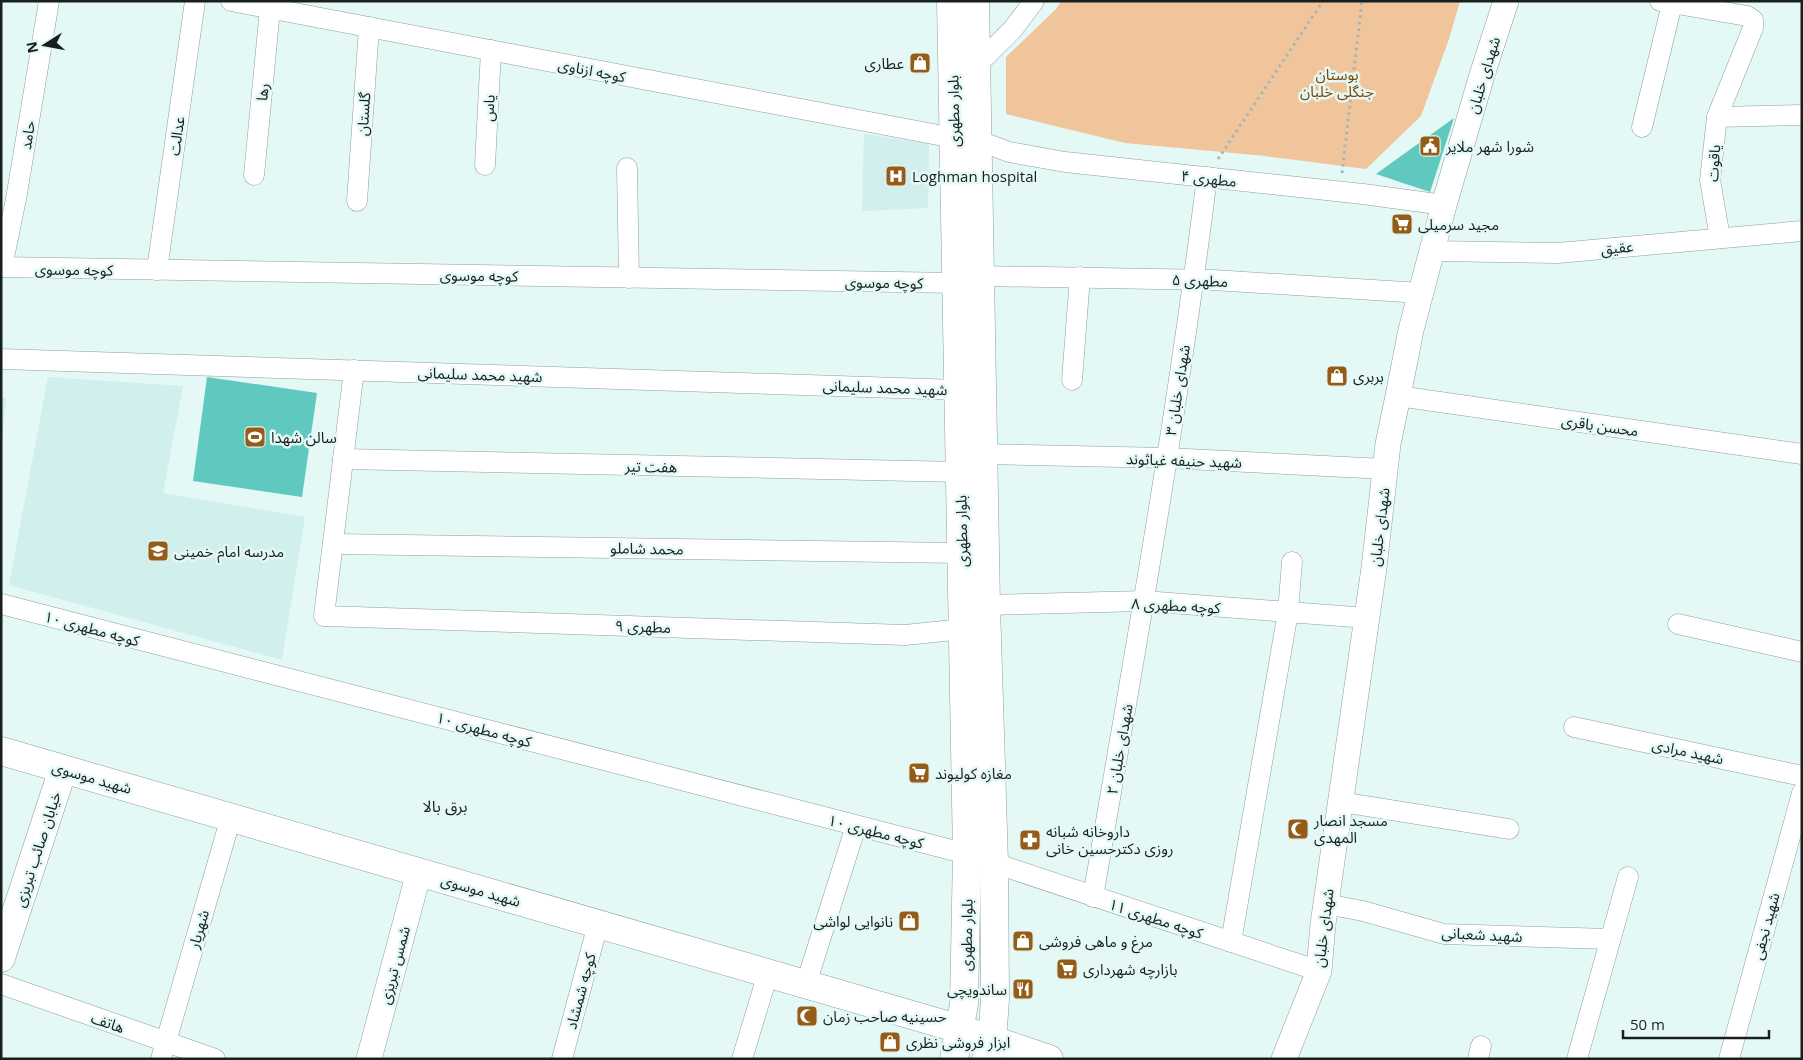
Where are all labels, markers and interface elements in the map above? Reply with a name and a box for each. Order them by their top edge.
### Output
north arrow [20,20,70,70]
street label: شهدای خلبان [1462,34,1504,116]
text: N [21,40,42,55]
shop icon: عطاری [908,51,932,75]
place label: عطاری [865,53,904,73]
street label: کوچه ازناوی [556,54,628,88]
park label: بوستان جنگلی خلبان [1300,64,1374,101]
street label: بلوار مطهری [942,75,964,147]
street label: رها [251,82,273,102]
street label: گلستان [352,91,375,136]
street label: یاس [477,94,499,122]
street label: عدالت [163,115,189,157]
street label: حامد [15,119,39,151]
public building icon: شورا شهر ملایر [1418,134,1442,158]
place label: شورا شهر ملایر [1445,136,1534,156]
street label: یاقوت [1702,144,1724,182]
hospital icon: Loghman hospital [884,164,908,188]
street label: مطهری ۴ [1180,165,1238,191]
place label: Loghman hospital [912,166,1037,186]
supermarket icon: مجید سرمیلی [1390,212,1414,236]
place label: مجید سرمیلی [1418,214,1499,234]
street label: عقیق [1600,236,1635,259]
street label: کوچه موسوی [35,258,114,281]
street label: کوچه موسوی [440,264,519,287]
street label: مطهری ۵ [1172,269,1228,291]
street label: کوچه موسوی [845,271,924,294]
street label: شهدای خلبان ۳ [1160,343,1194,437]
street label: شهید محمد سلیمانی [417,362,543,386]
shop icon: بربری [1325,364,1349,388]
place label: بربری [1353,366,1384,386]
street label: شهید محمد سلیمانی [822,375,948,399]
street label: محسن باقری [1560,410,1640,440]
sports icon: سالن شهدا [243,425,267,449]
place label: سالن شهدا [271,427,337,447]
street label: شهید حنیفه غیاثوند [1126,448,1243,472]
street label: هفت تیر [624,456,677,476]
street label: شهدای خلبان [1364,486,1394,568]
street label: بلوار مطهری [950,495,972,567]
street label: محمد شاملو [610,537,684,559]
school or university icon: مدرسه امام خمینی [146,539,170,563]
place label: مدرسه امام خمینی [174,541,284,563]
street label: کوچه مطهری ۸ [1131,593,1222,618]
street label: کوچه مطهری ۱۰ [42,606,143,652]
street label: مطهری ۹ [615,615,671,637]
street label: شهدای خلبان ۲ [1101,702,1137,796]
street label: کوچه مطهری ۱۰ [434,707,535,753]
street label: شهید مرادی [1651,734,1726,768]
street label: شهید موسوی [50,756,134,798]
supermarket icon: مغازه کولیوند [907,761,931,785]
place label: مغازه کولیوند [935,763,1012,783]
street label: خیابان صائب تبریزی [9,788,65,909]
district label: برق بالا [423,795,467,817]
street label: کوچه مطهری ۱۰ [826,809,927,854]
place label: مسجد انصار المهدی [1313,810,1388,847]
mosque icon: مسجد انصار المهدی [1286,817,1310,841]
place label: داروخانه شبانه روزی دکترحسین خانی [1046,821,1174,858]
pharmacy icon: داروخانه شبانه روزی دکترحسین خانی [1018,828,1042,852]
street label: شهید موسوی [439,869,523,911]
street label: شهدای خلبان [1308,887,1338,969]
street label: شهید نجفی [1746,890,1784,962]
street label: کوچه مطهری ۱۱ [1106,893,1206,944]
street label: بلوار مطهری [955,899,977,971]
street label: شهریار [183,907,213,952]
shop icon: نانوایی لواشی [897,909,921,933]
place label: نانوایی لواشی [813,911,893,931]
street label: شهید شعبانی [1441,922,1523,946]
street label: شمس تبریزی [374,923,414,1006]
shop icon: مرغ و ماهی فروشی [1011,929,1035,953]
place label: مرغ و ماهی فروشی [1039,931,1153,954]
street label: کوچه شمشاد [560,950,601,1032]
supermarket icon: بازارچه شهرداری [1055,957,1079,981]
place label: بازارچه شهرداری [1083,959,1178,980]
restaurant icon: ساندویچی [1011,977,1035,1001]
place label: ساندویچی [947,979,1007,1000]
mosque icon: حسینیه صاحب زمان [795,1004,819,1028]
place label: حسینیه صاحب زمان [823,1006,947,1026]
street label: هاتف [89,1007,127,1037]
scale bar [1623,1008,1769,1040]
text: 50 m [1630,1014,1665,1034]
shop icon: ابزار فروشی نظری [878,1030,902,1054]
place label: ابزار فروشی نظری [906,1032,1010,1052]

